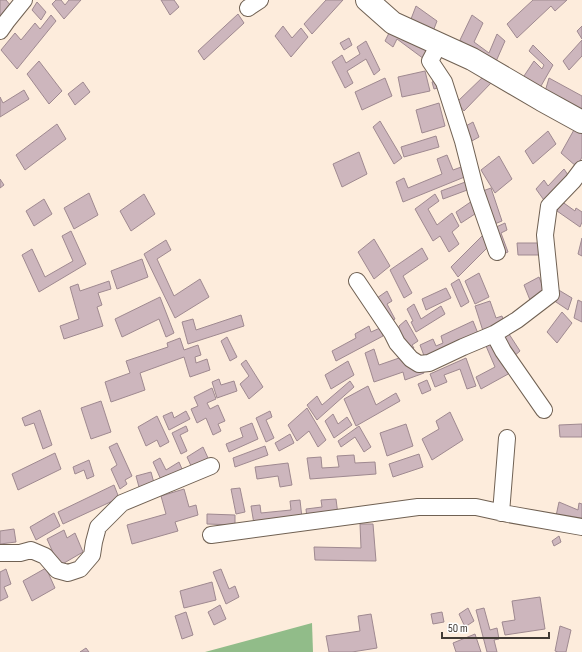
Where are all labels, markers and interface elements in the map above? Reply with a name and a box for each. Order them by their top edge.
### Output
scale bar [442,614,549,640]
text: 50 m [448,621,468,636]

